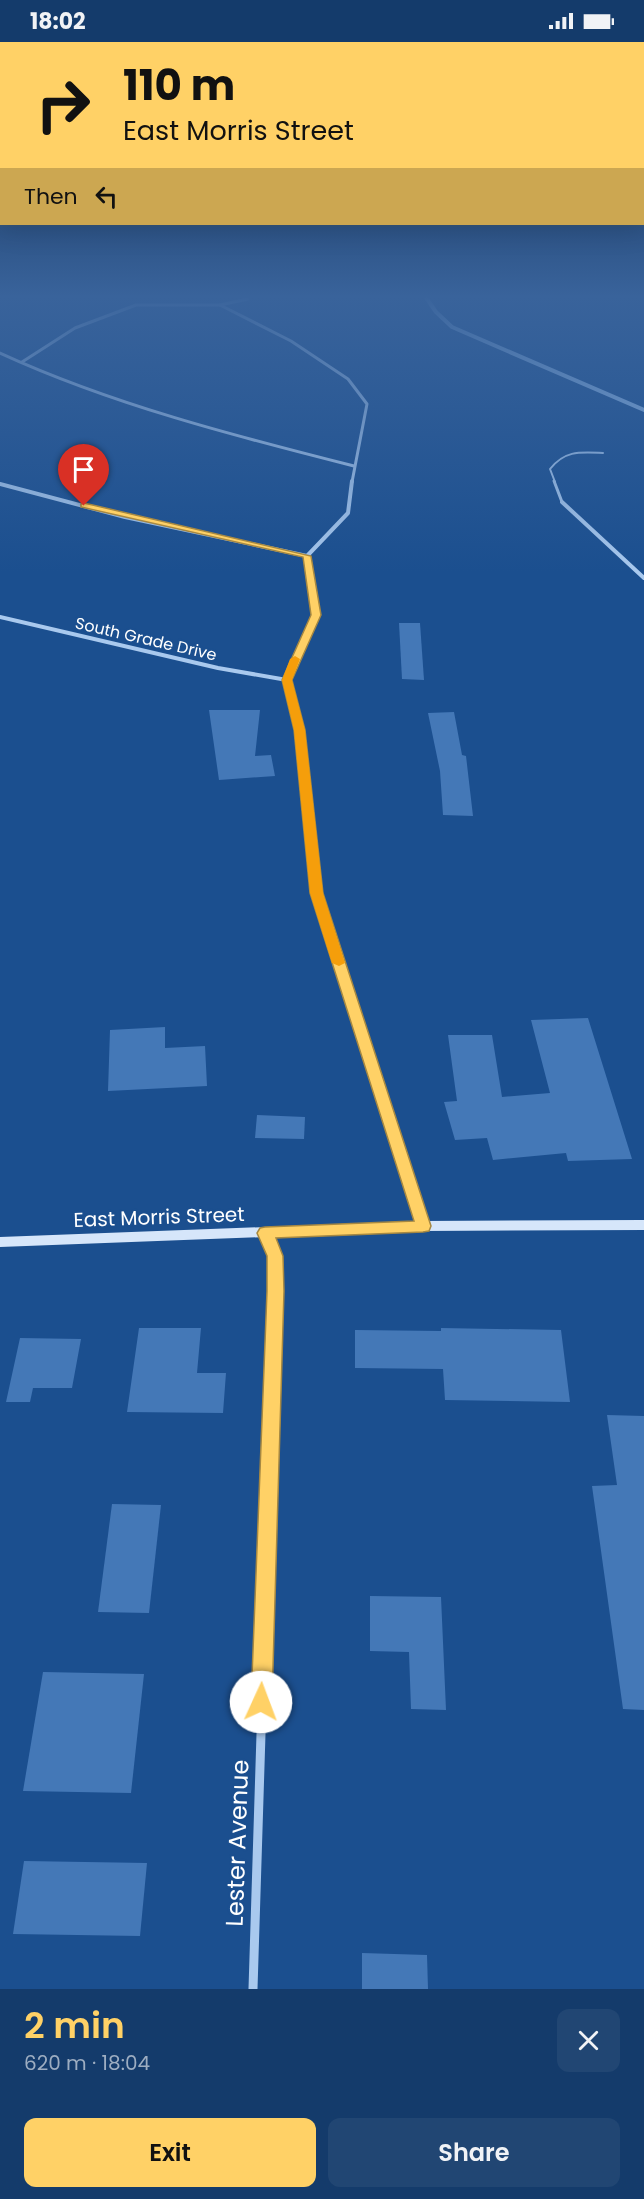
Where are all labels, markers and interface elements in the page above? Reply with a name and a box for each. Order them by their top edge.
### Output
text: 18:02 [30,6,86,37]
text: 110 m [123,56,235,115]
icon: right [24,66,102,144]
text: East Morris Street [123,112,354,149]
icon: left [90,180,123,213]
text: Then [24,181,78,212]
pin [58,444,109,506]
icon: arrive [67,453,100,486]
street label: South Grade Drive [73,612,219,666]
street label: East Morris Street [73,1200,245,1234]
position arrow [229,1670,293,1734]
street label: Lester Avenue [218,1759,256,1927]
text: 2 min [24,2000,125,2051]
button: close [557,2009,620,2072]
text: 620 m · 18:04 [24,2049,150,2077]
button: Exit [24,2118,316,2187]
button: Share [328,2118,620,2187]

